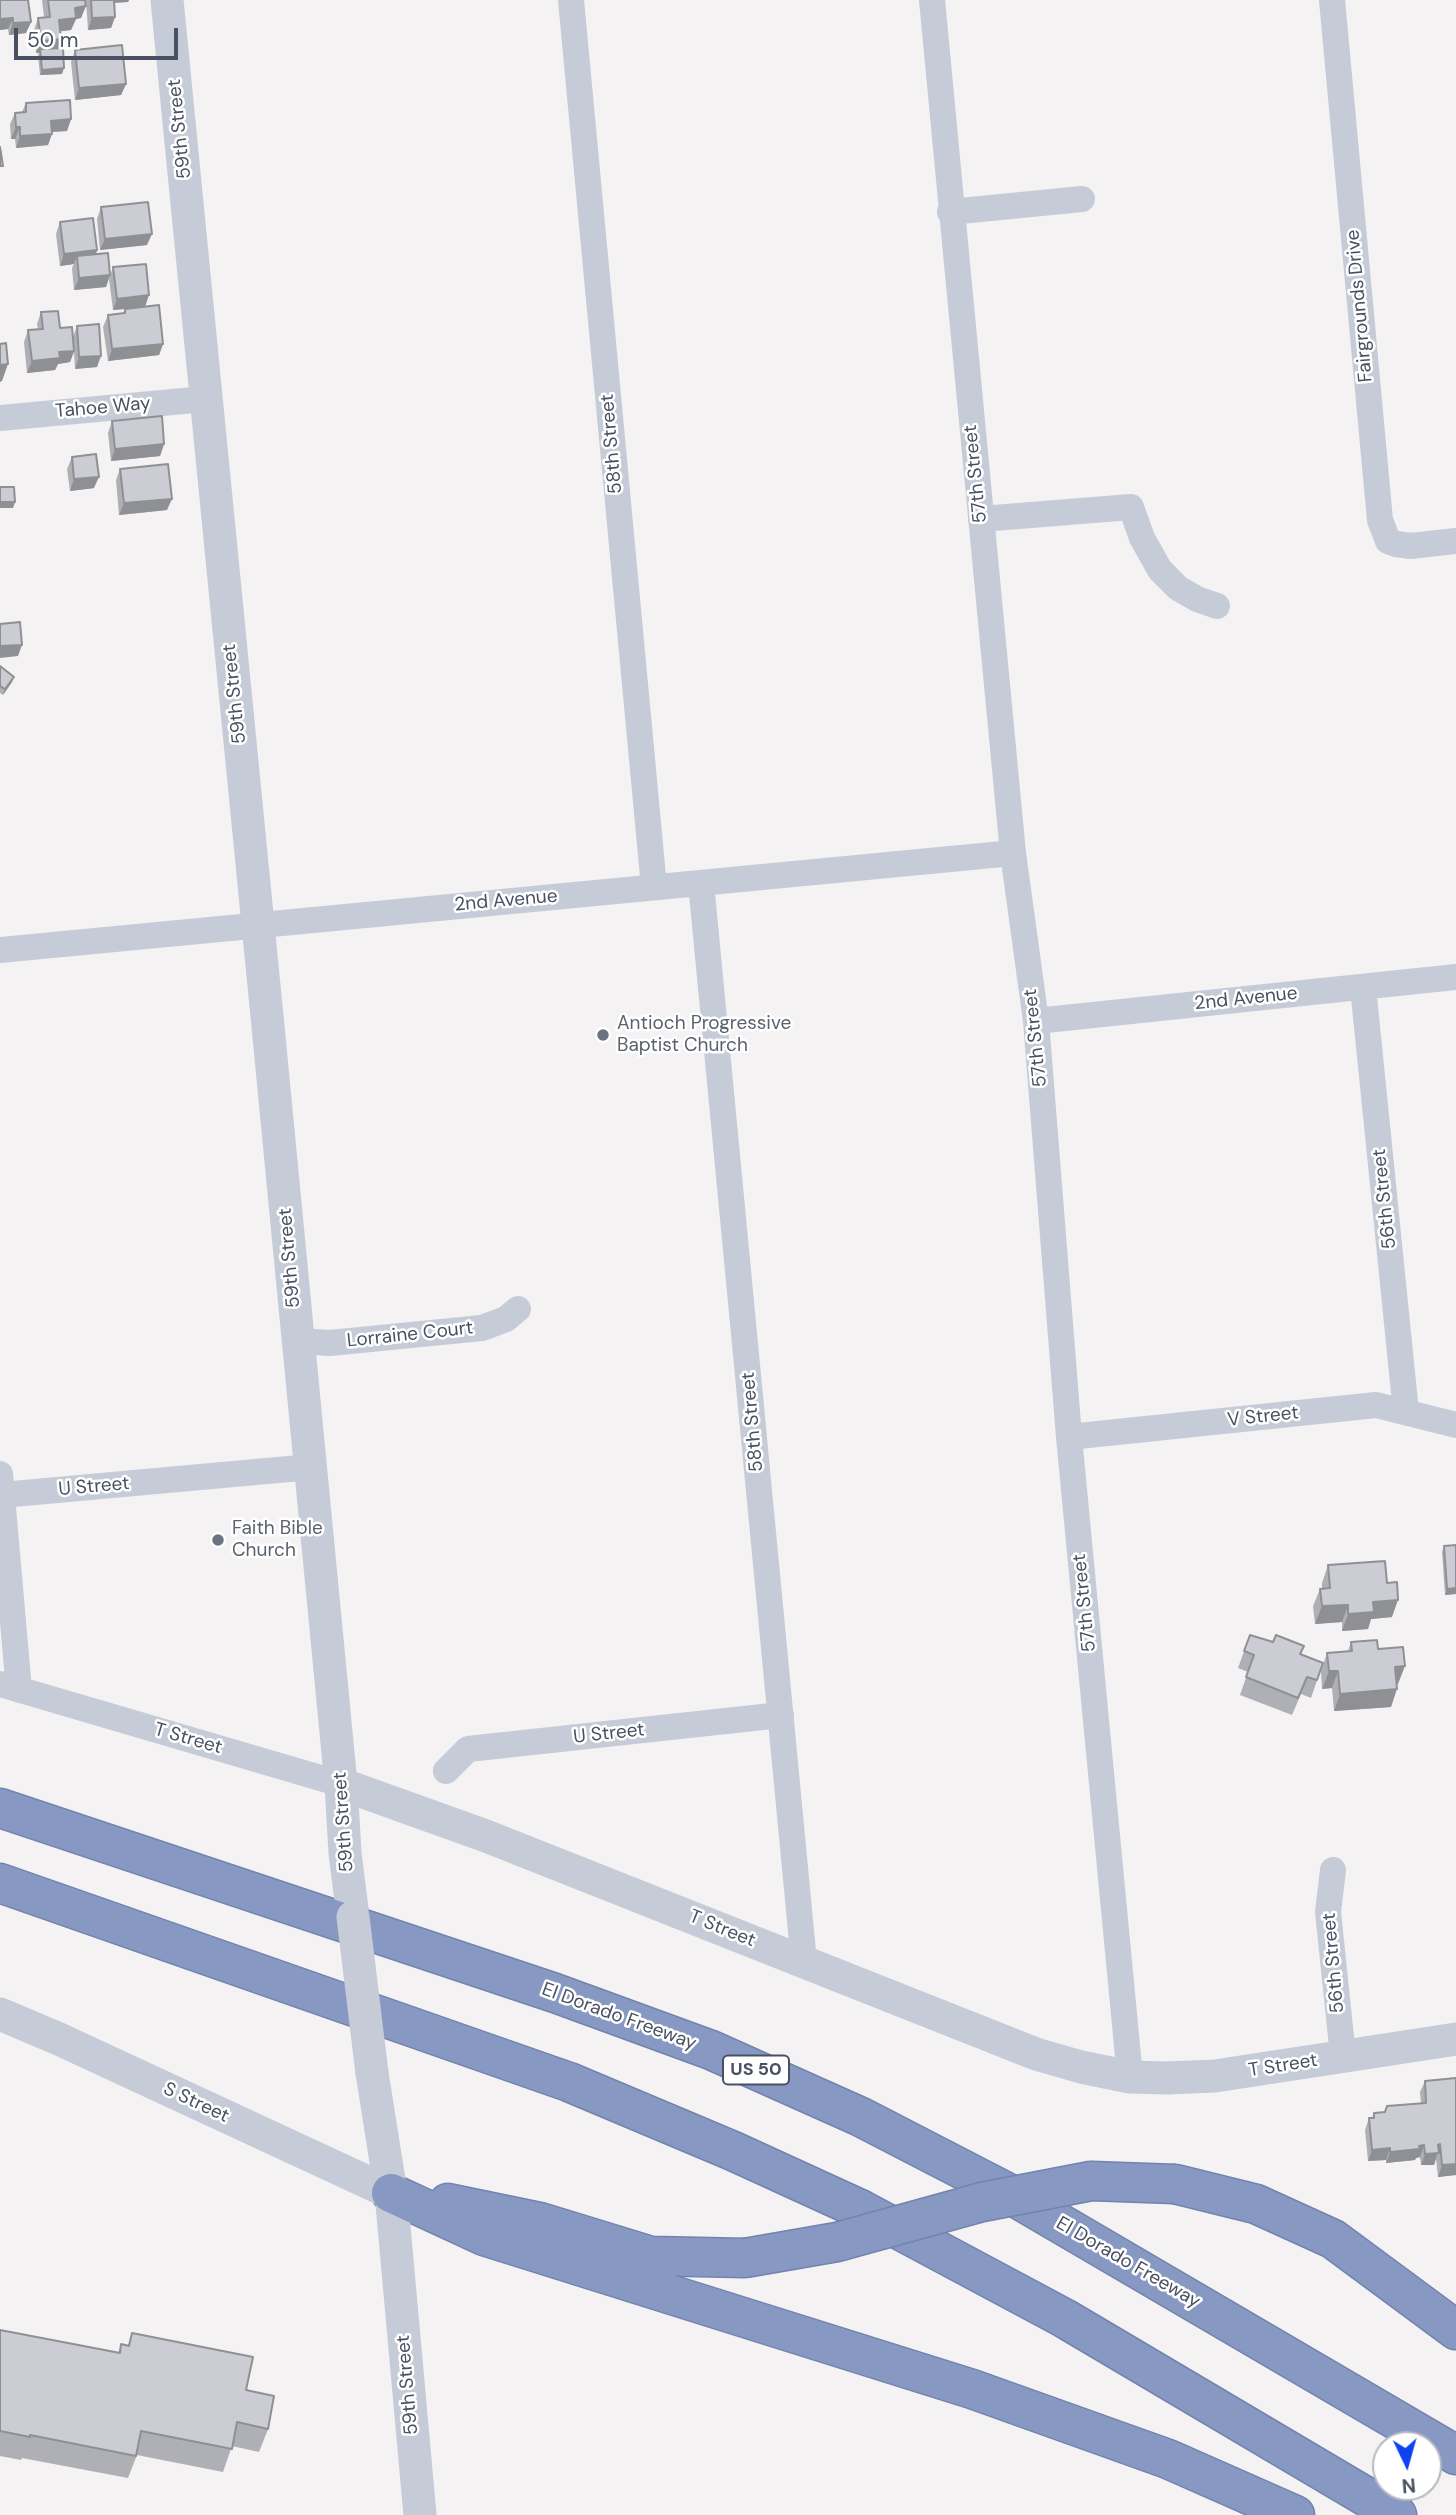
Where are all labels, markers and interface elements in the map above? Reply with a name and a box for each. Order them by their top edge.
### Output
scale bar [18,14,182,58]
text: 50 m [27,26,78,54]
street label: 59th Street [163,78,197,180]
street label: Fairgrounds Drive [1342,229,1378,383]
street label: Tahoe Way [54,392,152,424]
street label: 58th Street [596,393,628,495]
street label: 57th Street [960,424,992,524]
street label: 59th Street [218,643,252,745]
street label: 2nd Avenue [454,885,558,917]
street label: 2nd Avenue [1193,982,1299,1016]
street label: 57th Street [1020,988,1052,1088]
place label: Antioch Progressive Baptist Church [617,1013,791,1057]
marker: Antioch Progressive Baptist Church [595,1027,611,1043]
street label: 56th Street [1368,1148,1402,1250]
street label: 59th Street [274,1207,306,1309]
street label: Lorraine Court [346,1317,474,1353]
street label: 58th Street [737,1371,769,1473]
street label: V Street [1226,1402,1300,1432]
street label: U Street [57,1473,131,1501]
place label: Faith Bible Church [232,1518,323,1562]
marker: Faith Bible Church [210,1532,226,1548]
street label: 57th Street [1069,1553,1101,1653]
street label: T Street [151,1718,225,1760]
street label: U Street [572,1719,646,1749]
street label: 59th Street [329,1771,359,1873]
street label: T Street [685,1905,759,1953]
street label: 56th Street [1318,1912,1350,2014]
street label: El Dorado Freeway [539,1978,699,2056]
street label: T Street [1247,2049,1319,2083]
road number: US 50 [723,2056,789,2084]
street label: S Street [159,2078,233,2128]
street label: El Dorado Freeway [1052,2212,1204,2314]
street label: 59th Street [392,2334,424,2436]
north arrow [1372,2431,1442,2501]
text: N [1401,2472,1417,2498]

